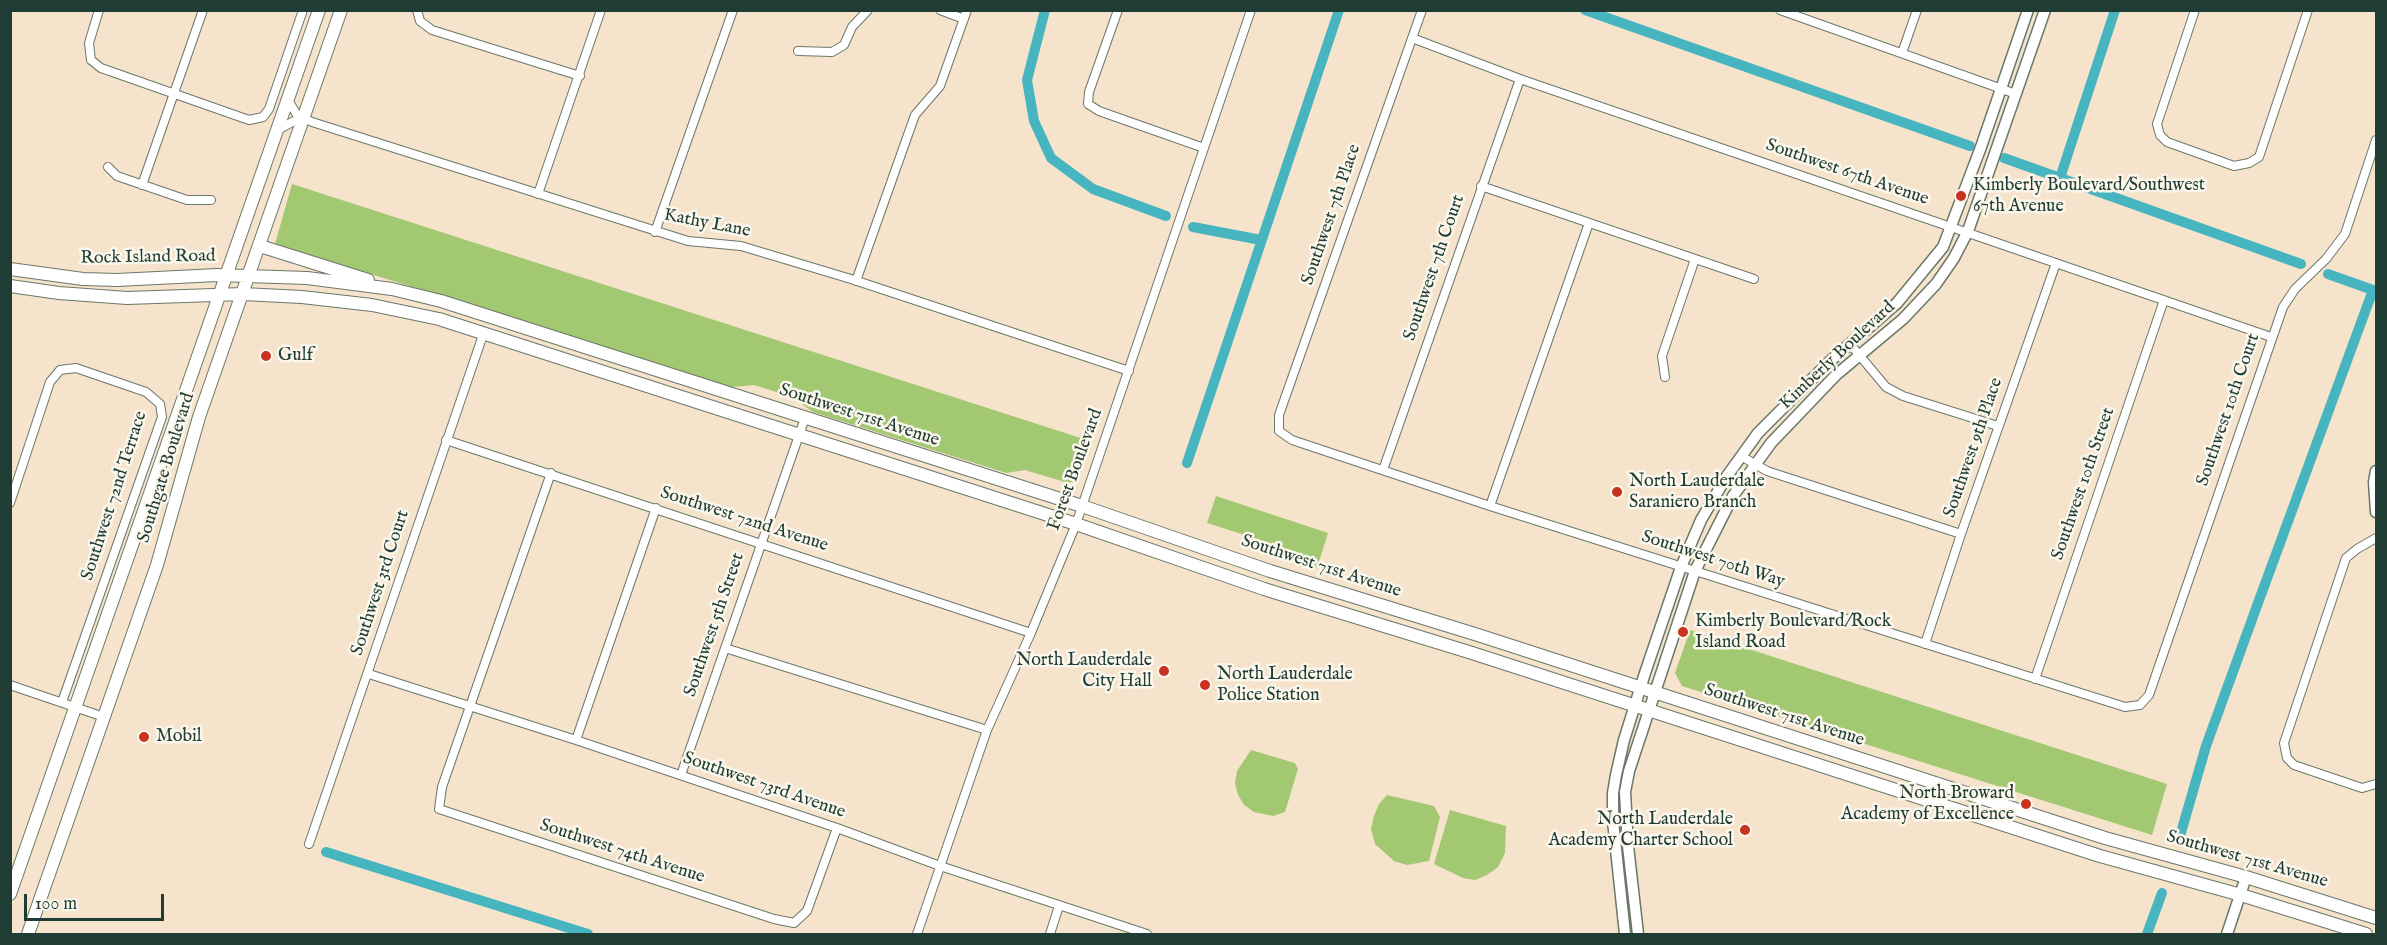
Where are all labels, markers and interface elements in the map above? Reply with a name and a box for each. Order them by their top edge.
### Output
street label: Southwest 67th Avenue [1763,135,1931,211]
street label: Southwest 7th Place [1298,142,1366,288]
place label: Kimberly Boulevard/Southwest 67th Avenue [1973,175,2205,218]
marker: Kimberly Boulevard/Southwest 67th Avenue [1954,189,1968,203]
street label: Southwest 7th Court [1400,192,1470,344]
street label: Kathy Lane [662,205,752,243]
street label: Rock Island Road [80,246,216,270]
street label: Kimberly Boulevard [1776,297,1900,415]
street label: Southwest 10th Court [2193,331,2265,489]
place label: Gulf [278,345,313,367]
marker: Gulf [259,349,273,363]
street label: Southwest 9th Place [1940,375,2008,521]
street label: Southwest 71st Avenue [776,380,942,452]
street label: Southgate Boulevard [134,390,200,546]
street label: Southwest 10th Street [2048,405,2120,563]
street label: Forest Boulevard [1044,406,1108,534]
street label: Southwest 72nd Terrace [77,409,153,583]
place label: North Lauderdale Saraniero Branch [1629,471,1765,514]
street label: Southwest 72nd Avenue [657,483,831,557]
marker: North Lauderdale Saraniero Branch [1610,485,1624,499]
street label: Southwest 3rd Court [347,508,415,658]
street label: Southwest 70th Way [1639,527,1787,593]
street label: Southwest 71st Avenue [1238,531,1404,603]
street label: Southwest 5th Street [680,550,750,700]
place label: Kimberly Boulevard/Rock Island Road [1695,611,1891,654]
marker: Kimberly Boulevard/Rock Island Road [1676,625,1690,639]
place label: North Lauderdale City Hall [1016,650,1152,692]
marker: North Lauderdale City Hall [1157,664,1171,678]
place label: North Lauderdale Police Station [1217,664,1353,706]
marker: North Lauderdale Police Station [1198,678,1212,692]
street label: Southwest 71st Avenue [1701,680,1867,752]
place label: Mobil [156,726,202,748]
marker: Mobil [137,730,151,744]
street label: Southwest 73rd Avenue [680,748,848,824]
place label: North Broward Academy of Excellence [1841,783,2014,826]
marker: North Broward Academy of Excellence [2019,797,2033,811]
place label: North Lauderdale Academy Charter School [1548,809,1733,852]
street label: Southwest 74th Avenue [537,815,707,889]
marker: North Lauderdale Academy Charter School [1738,823,1752,837]
street label: Southwest 71st Avenue [2164,827,2330,893]
scale bar [27,882,166,920]
text: 100 m [35,893,77,916]

